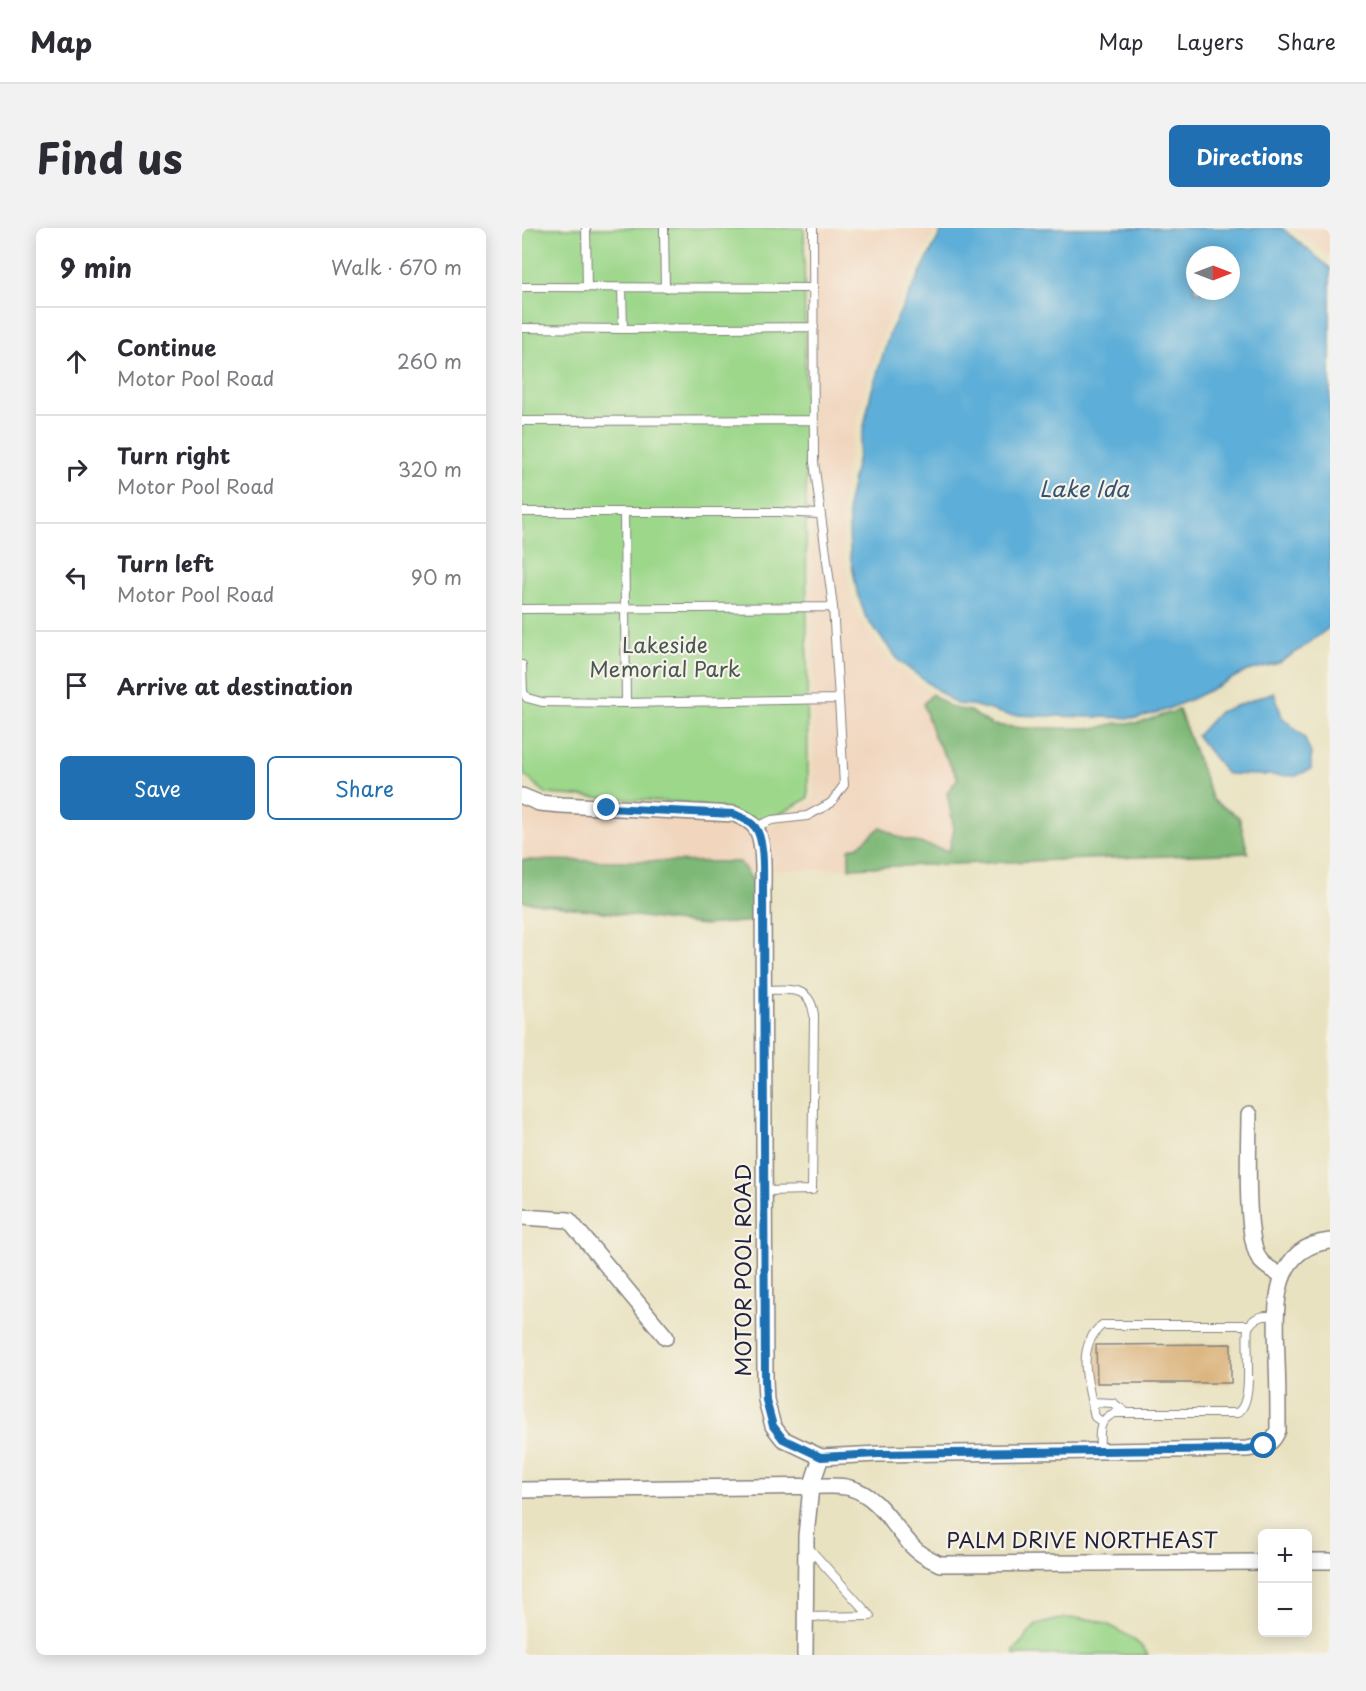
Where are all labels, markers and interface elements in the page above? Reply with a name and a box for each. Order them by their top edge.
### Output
text: Map [30,20,92,63]
text: Map [1099,25,1143,57]
text: Layers [1176,25,1244,57]
text: Share [1277,25,1336,57]
text: Find us [36,125,183,188]
button: Directions [1169,125,1330,187]
north arrow [1186,246,1240,300]
text: 9 min [60,248,132,287]
text: Walk · 670 m [331,252,462,282]
text: Continue [117,330,216,363]
icon: ahead [60,345,93,378]
text: 260 m [397,346,462,376]
text: Motor Pool Road [117,363,274,393]
text: Turn right [117,438,230,471]
icon: right [60,453,93,486]
text: 320 m [398,454,462,484]
text: Motor Pool Road [117,471,274,501]
water label: Lake Ida [1039,471,1130,504]
text: Turn left [117,546,214,579]
icon: left [60,561,93,594]
text: 90 m [411,562,462,592]
text: Motor Pool Road [117,579,274,609]
park label: Lakeside Memorial Park [589,628,741,684]
icon: arrive [60,669,93,702]
text: Arrive at destination [117,669,353,702]
button: Save [60,756,255,820]
button: Share [267,756,462,820]
route end [593,794,619,820]
street label: MOTOR POOL ROAD [726,1164,758,1376]
route start [1250,1432,1276,1458]
street label: PALM DRIVE NORTHEAST [946,1523,1218,1555]
map controls [1258,1529,1312,1637]
button: + [1258,1529,1312,1583]
button: − [1258,1583,1312,1637]

